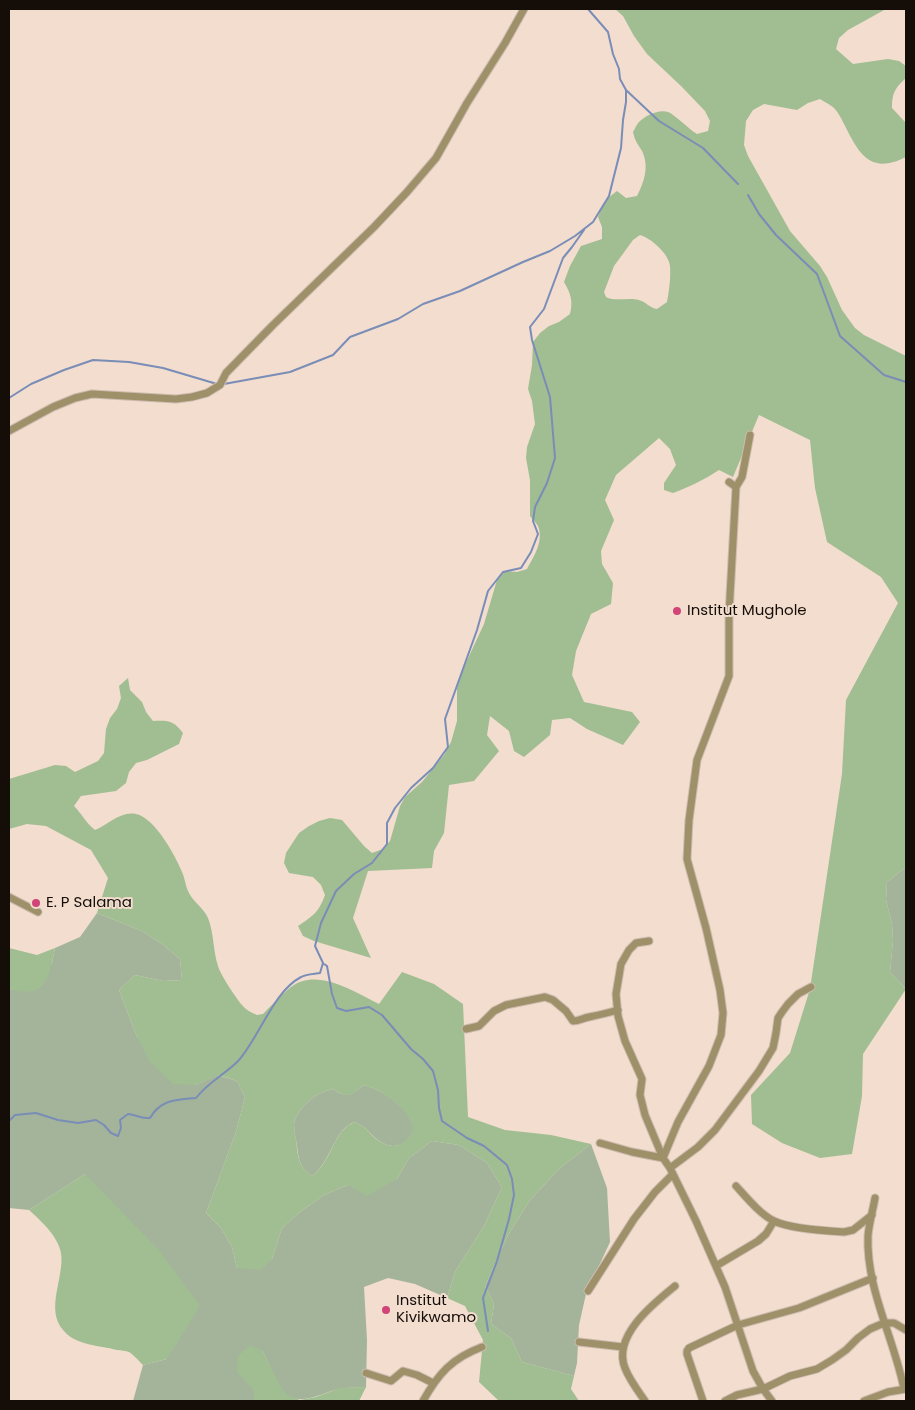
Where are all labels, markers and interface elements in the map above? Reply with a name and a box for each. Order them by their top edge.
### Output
place label: Institut Mughole [687,602,807,620]
marker: Institut Mughole [671,605,683,617]
place label: E. P Salama [46,894,132,912]
marker: E. P Salama [30,897,42,909]
place label: Institut Kivikwamo [396,1292,476,1327]
marker: Institut Kivikwamo [380,1304,392,1316]

